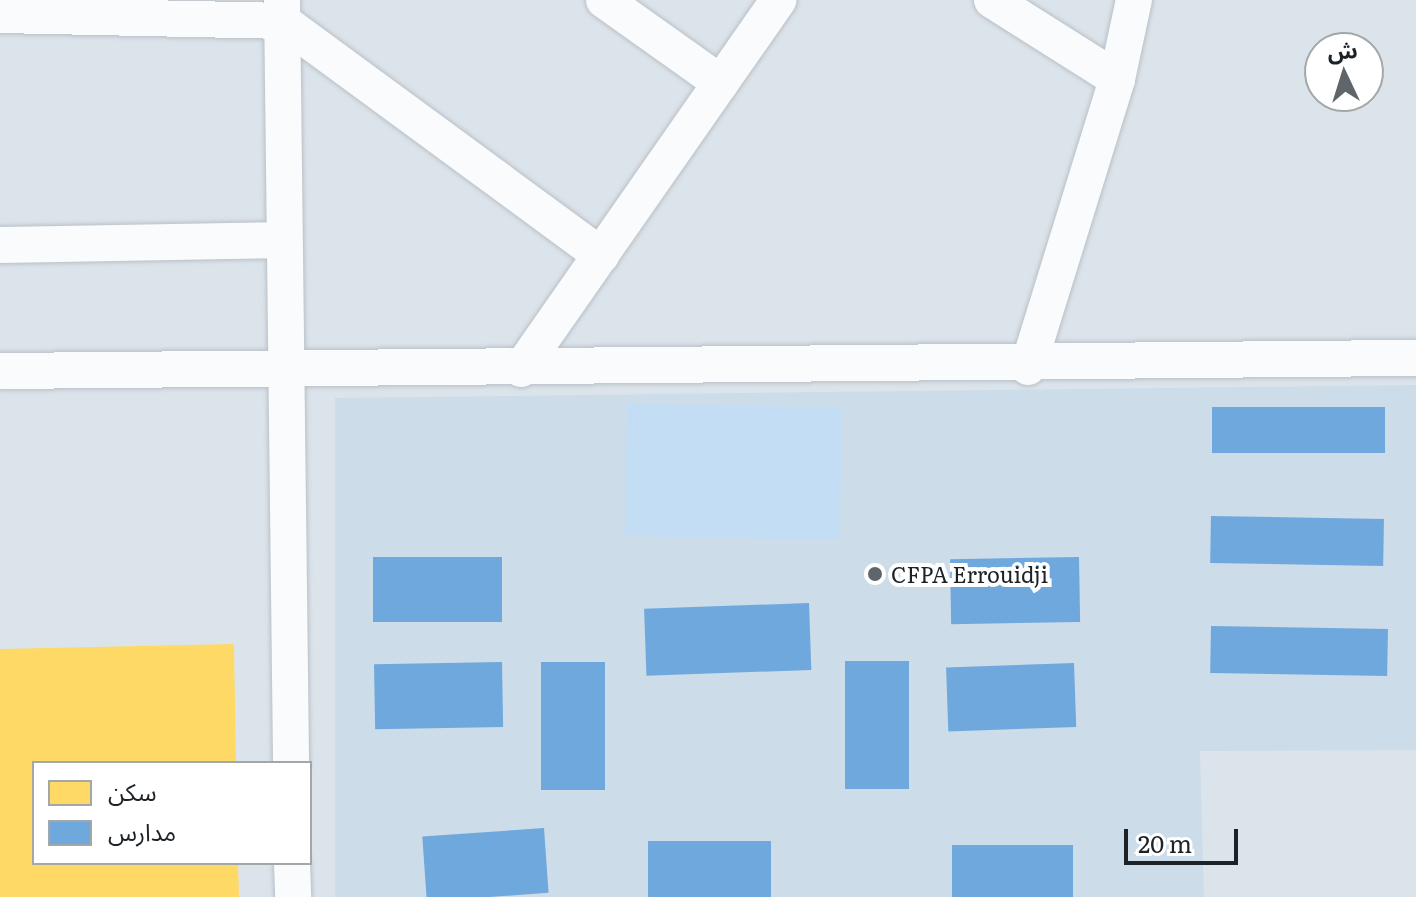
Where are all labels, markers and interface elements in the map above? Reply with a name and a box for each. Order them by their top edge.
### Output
north arrow [1304,32,1384,112]
text: ش [1326,32,1359,67]
place label: CFPA Errouidji [891,561,1048,587]
marker: CFPA Errouidji [866,565,884,583]
legend [32,761,312,865]
text: سكن [108,773,157,808]
text: مدارس [108,813,176,848]
scale bar [1128,813,1242,863]
text: 20 m [1138,825,1192,860]

